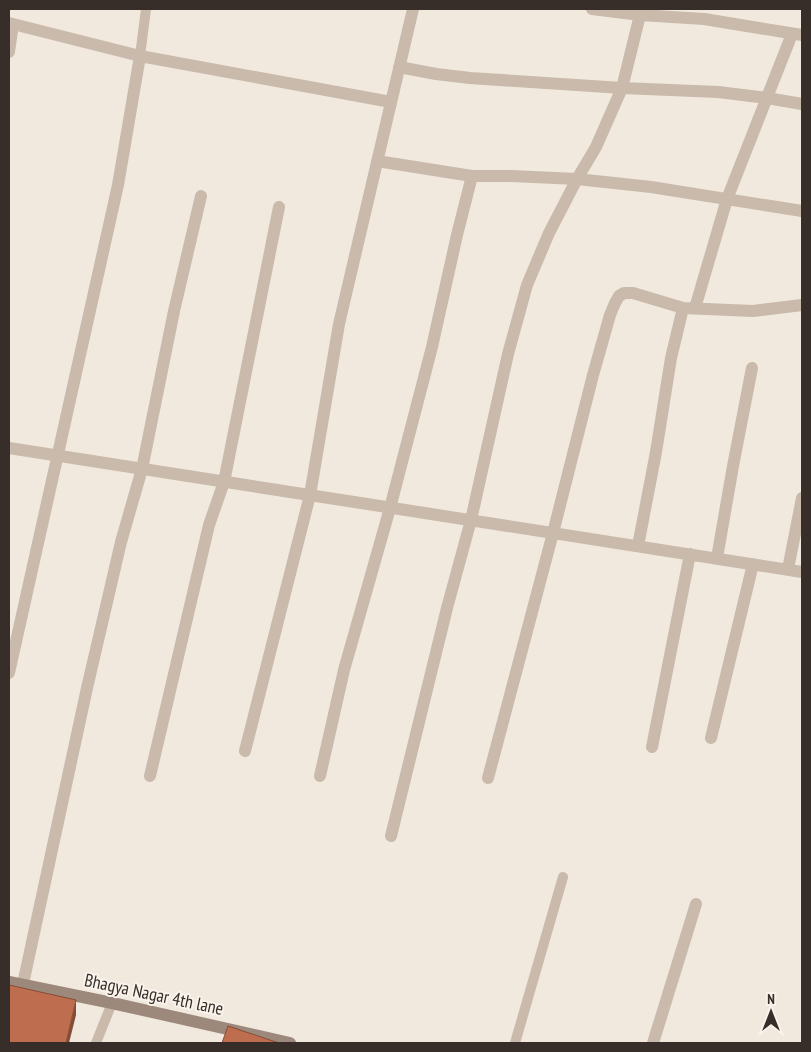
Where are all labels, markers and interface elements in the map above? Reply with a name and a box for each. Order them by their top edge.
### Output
street label: Bhagya Nagar 4th lane [83,968,225,1020]
north arrow [746,987,796,1037]
text: N [767,990,775,1008]

